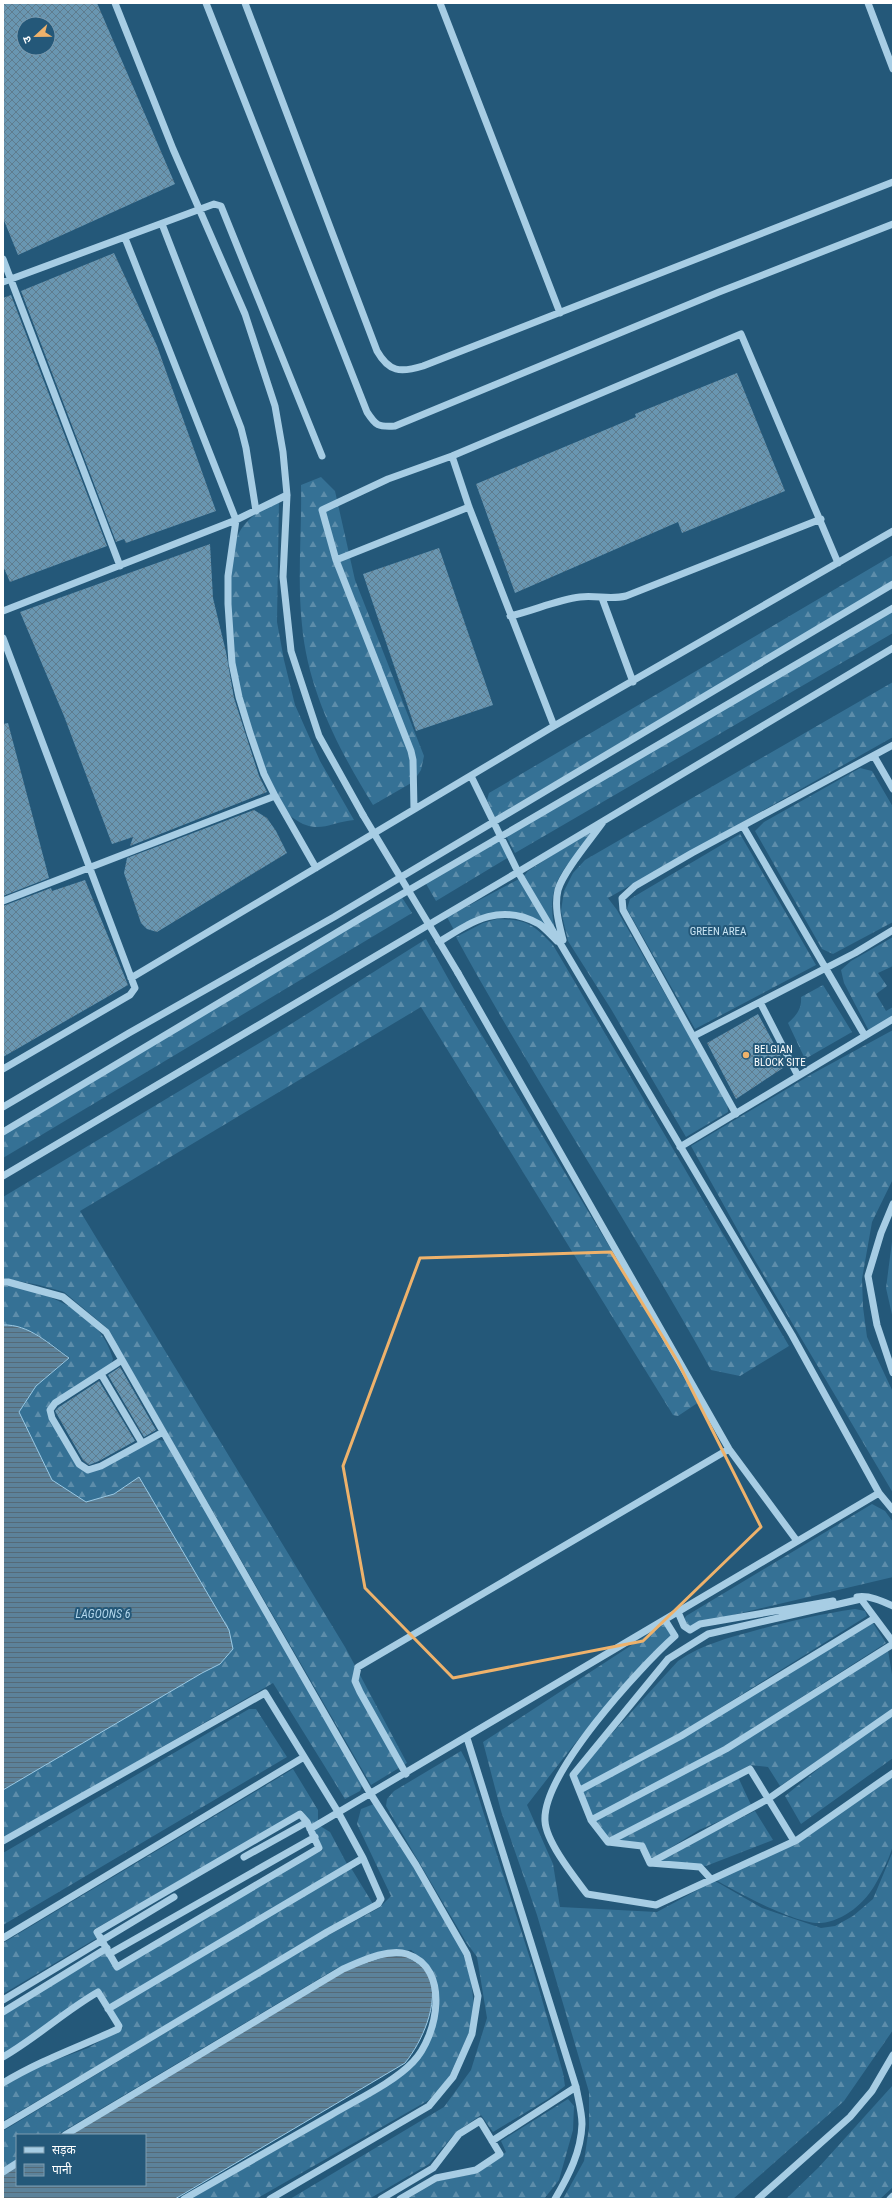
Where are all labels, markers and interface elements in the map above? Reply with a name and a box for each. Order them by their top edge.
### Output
north arrow [16,16,56,56]
text: उ [20,34,34,45]
park label: GREEN AREA [690,925,747,938]
place label: BELGIAN BLOCK SITE [754,1043,806,1069]
marker: BELGIAN BLOCK SITE [741,1050,751,1060]
water label: LAGOONS 6 [76,1607,131,1621]
legend [16,2134,146,2186]
text: सड़क [52,2143,77,2157]
text: पानी [52,2162,73,2177]

